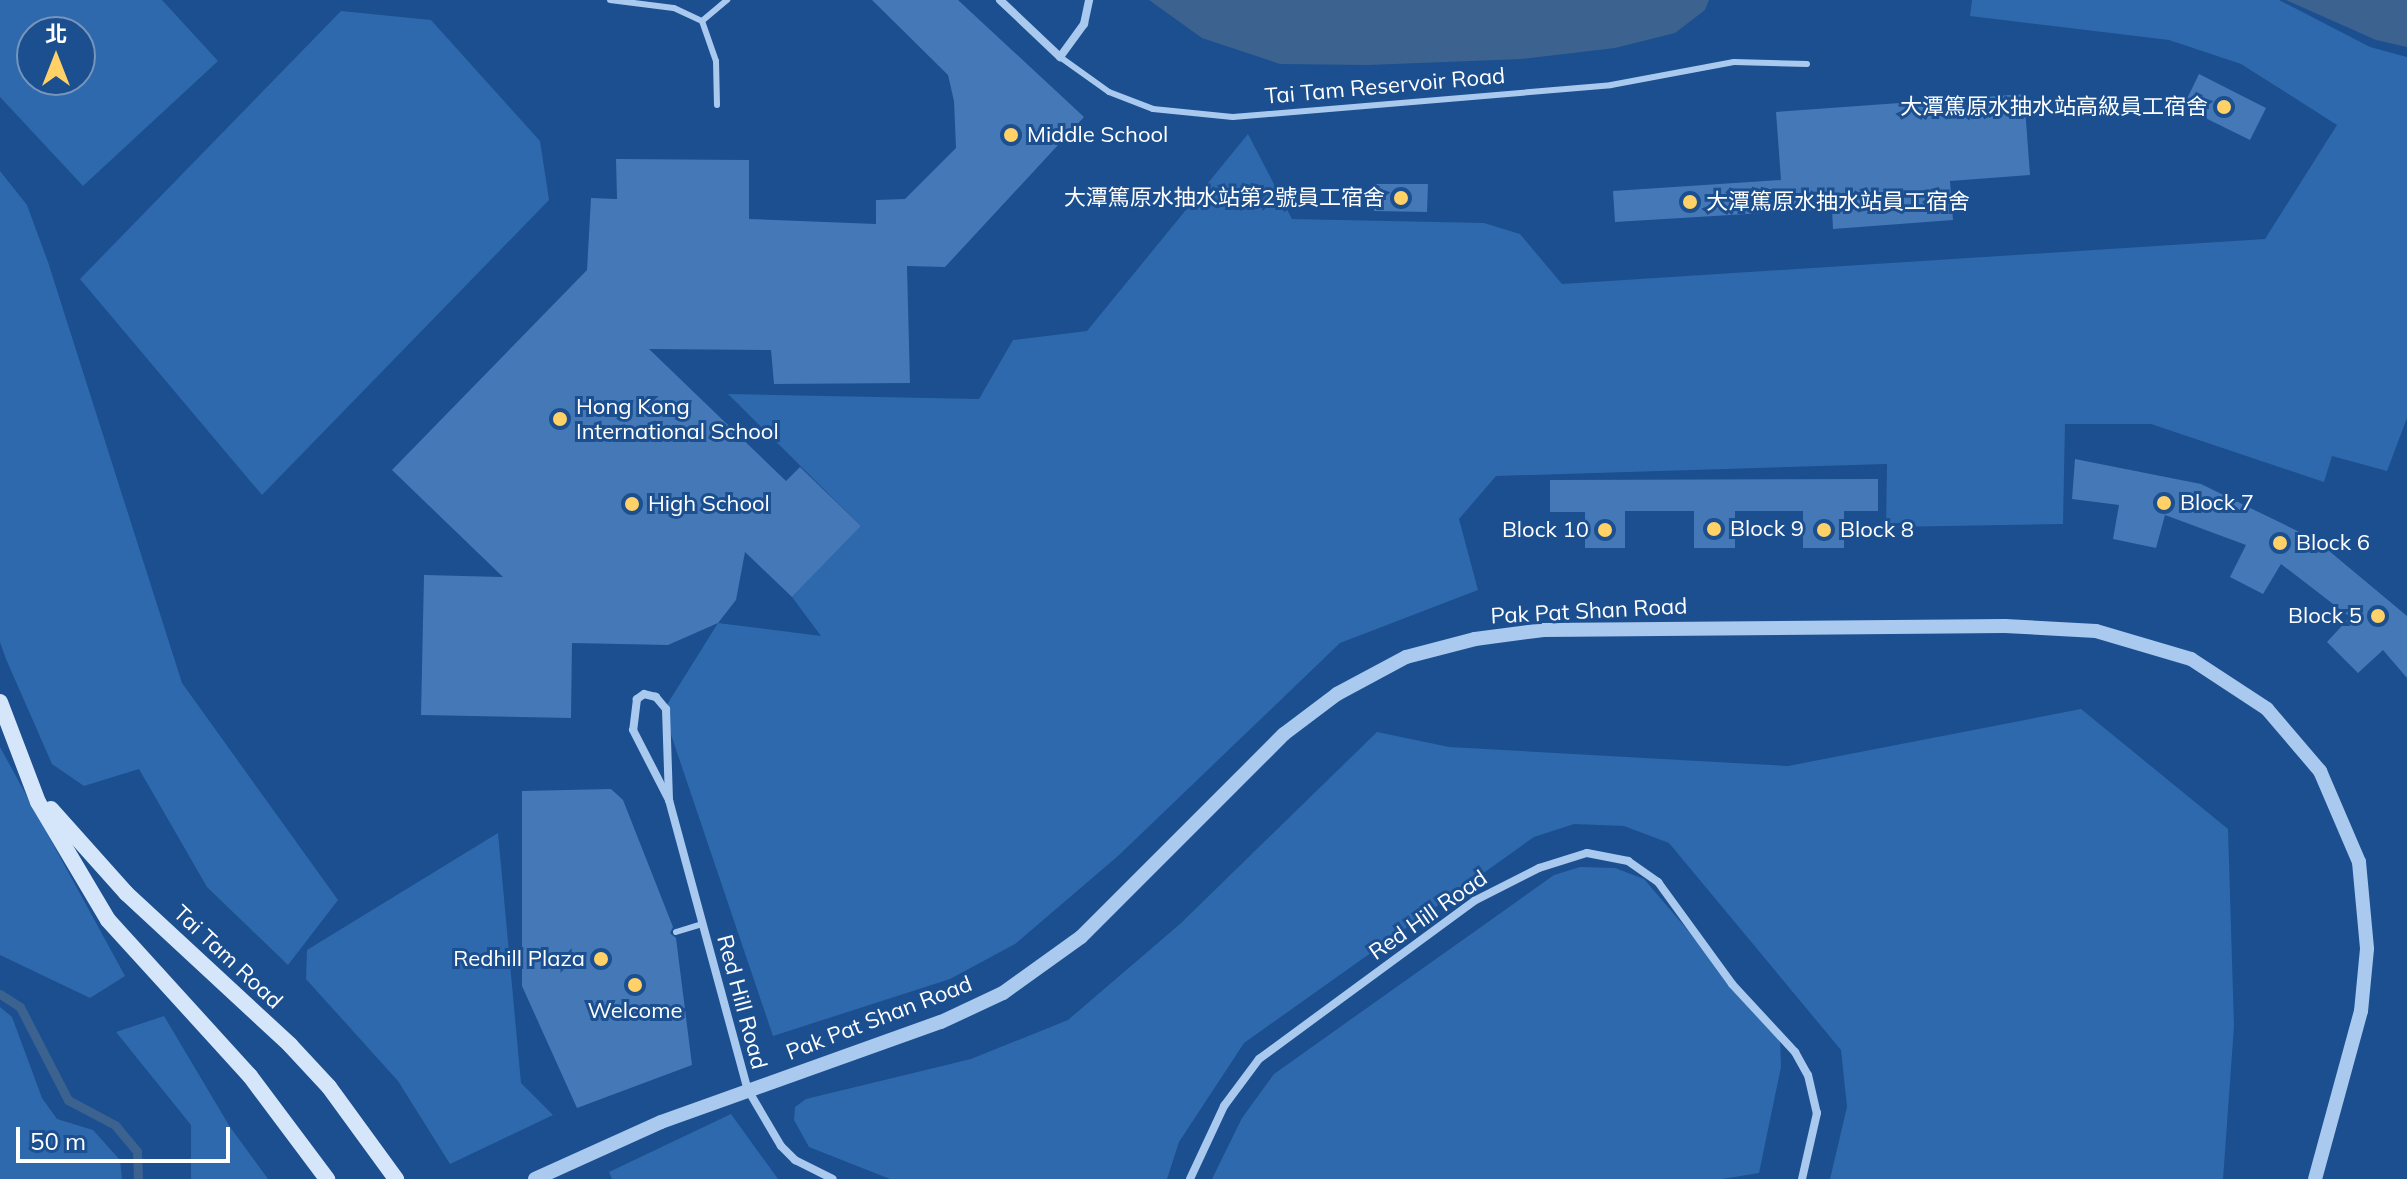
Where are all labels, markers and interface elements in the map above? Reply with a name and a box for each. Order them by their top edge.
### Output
north arrow [16,16,96,96]
text: 北 [45,20,67,48]
street label: Tai Tam Reservoir Road [1264,62,1506,110]
place label: 大潭篤原水抽水站高級員工宿舍 [1900,94,2208,120]
marker: 大潭篤原水抽水站高級員工宿舍 [2215,98,2233,116]
place label: Middle School [1027,122,1168,148]
marker: Middle School [1002,126,1020,144]
place label: 大潭篤原水抽水站第2號員工宿舍 [1064,185,1385,211]
marker: 大潭篤原水抽水站第2號員工宿舍 [1392,189,1410,207]
place label: 大潭篤原水抽水站員工宿舍 [1706,189,1970,215]
marker: 大潭篤原水抽水站員工宿舍 [1681,193,1699,211]
place label: Hong Kong International School [576,393,779,444]
marker: Hong Kong International School [551,410,569,428]
place label: Block 7 [2180,490,2254,516]
place label: High School [648,491,770,517]
marker: Block 7 [2155,494,2173,512]
marker: High School [623,495,641,513]
place label: Block 9 [1730,516,1804,542]
place label: Block 10 [1502,517,1589,543]
place label: Block 8 [1840,517,1914,543]
marker: Block 9 [1705,520,1723,538]
marker: Block 10 [1596,521,1614,539]
marker: Block 8 [1815,521,1833,539]
place label: Block 6 [2296,530,2370,556]
marker: Block 6 [2271,534,2289,552]
street label: Pak Pat Shan Road [1490,593,1688,629]
place label: Block 5 [2288,603,2362,629]
marker: Block 5 [2369,607,2387,625]
street label: Red Hill Road [1364,865,1492,965]
street label: Tai Tam Road [168,900,288,1014]
street label: Red Hill Road [711,932,773,1072]
place label: Redhill Plaza [453,946,585,972]
marker: Redhill Plaza [592,950,610,968]
street label: Pak Pat Shan Road [782,970,976,1066]
marker: Welcome [626,976,644,994]
place label: Welcome [588,998,682,1024]
scale bar [20,1111,234,1161]
text: 50 m [30,1126,86,1156]

